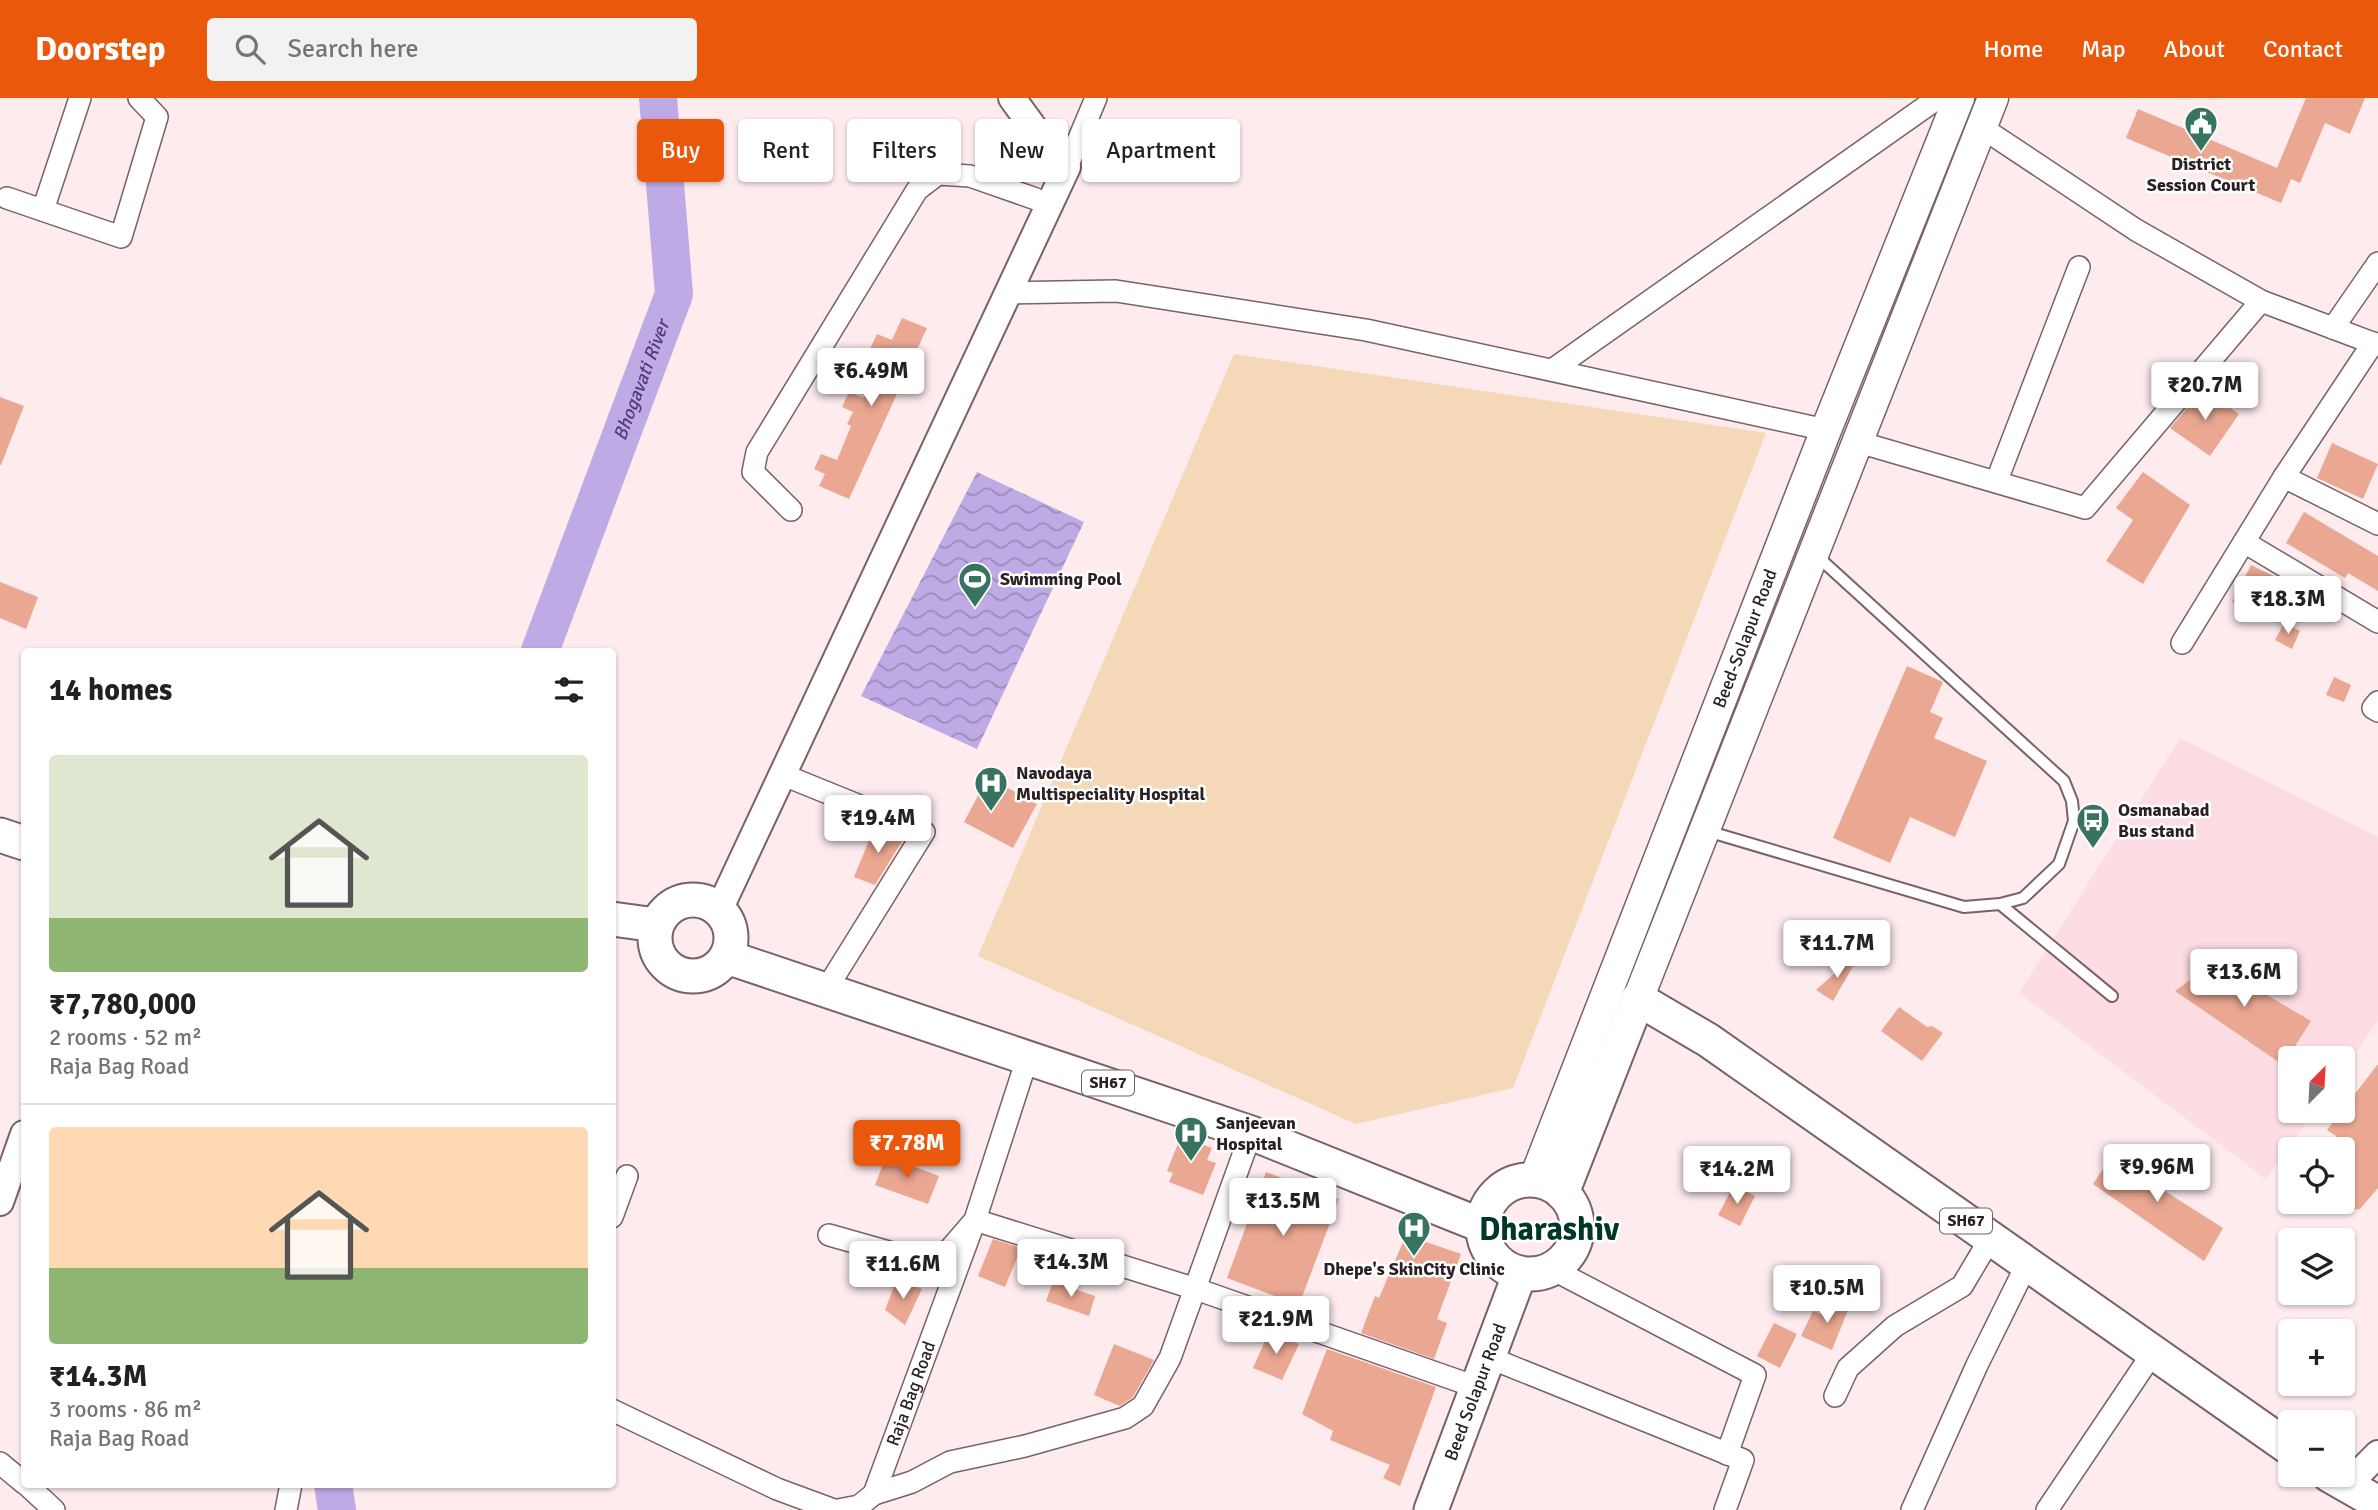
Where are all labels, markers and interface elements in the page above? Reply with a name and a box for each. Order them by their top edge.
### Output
search box [207,18,697,81]
text: Doorstep [35,29,165,70]
icon: search [231,30,269,68]
text: Search here [287,33,419,65]
text: Home [1983,34,2043,64]
text: Map [2081,34,2126,64]
text: About [2164,34,2225,64]
text: Contact [2263,34,2343,64]
public building icon: District Session Court [2182,104,2220,153]
chip: Buy [637,119,724,182]
chip: Rent [738,119,833,182]
chip: Filters [847,119,961,182]
chip: New [975,119,1068,182]
chip: Apartment [1082,119,1240,182]
place label: District Session Court [2147,153,2255,196]
water label: Bhogavati River [608,314,676,444]
pin: ₹6.49M [814,348,928,408]
text: ₹6.49M [833,356,909,385]
pin: ₹20.7M [2148,362,2262,422]
text: ₹20.7M [2167,370,2243,399]
sports icon: Swimming Pool [956,560,994,609]
street label: Beed-Solapur Road [1708,566,1782,711]
place label: Swimming Pool [1000,568,1122,590]
pin: ₹18.3M [2231,576,2345,636]
text: ₹18.3M [2250,584,2326,613]
icon: filters [550,671,588,709]
text: 14 homes [49,672,172,709]
place label: Navodaya Multispeciality Hospital [1016,762,1206,805]
hospital icon: Navodaya Multispeciality Hospital [972,764,1010,813]
pin: ₹19.4M [821,796,935,855]
place label: Osmanabad Bus stand [2118,799,2210,842]
icon: home [256,800,382,926]
bus stop icon: Osmanabad Bus stand [2074,801,2112,850]
text: ₹19.4M [840,803,916,832]
pin: ₹11.7M [1780,920,1894,980]
text: ₹11.7M [1799,928,1875,957]
pin: ₹13.6M [2187,950,2301,1009]
text: ₹13.6M [2206,957,2282,986]
text: ₹7,780,000 [49,986,196,1023]
text: 2 rooms · 52 m² [49,1023,202,1052]
north arrow [2278,1046,2356,1124]
map controls [2278,1046,2355,1487]
text: Raja Bag Road [49,1052,189,1081]
road number: SH67 [1082,1071,1134,1096]
place label: Sanjeevan Hospital [1216,1112,1296,1155]
hospital icon: Sanjeevan Hospital [1172,1114,1210,1163]
pin: ₹7.78M [850,1121,964,1180]
text: ₹7.78M [869,1128,945,1157]
button: locate [2278,1137,2355,1214]
pin: ₹9.96M [2100,1144,2214,1204]
pin: ₹14.2M [1680,1146,1794,1206]
text: ₹9.96M [2119,1152,2195,1181]
text: ₹14.2M [1699,1154,1775,1183]
icon: home [256,1172,382,1298]
pin: ₹13.5M [1226,1178,1340,1238]
text: ₹13.5M [1245,1186,1321,1215]
road number: SH67 [1940,1208,1992,1233]
hospital icon: Dhepe's SkinCity Clinic [1395,1209,1433,1258]
district label: Dharashiv [1479,1210,1620,1249]
button: layers [2278,1228,2355,1305]
pin: ₹14.3M [1014,1240,1128,1299]
pin: ₹11.6M [846,1242,960,1301]
text: ₹14.3M [1033,1247,1109,1276]
text: ₹11.6M [865,1249,941,1278]
place label: Dhepe's SkinCity Clinic [1323,1258,1505,1280]
pin: ₹10.5M [1770,1266,1884,1325]
text: ₹10.5M [1789,1273,1865,1302]
pin: ₹21.9M [1219,1296,1333,1356]
text: ₹21.9M [1238,1304,1314,1333]
button: + [2278,1319,2355,1396]
street label: Beed Solapur Road [1440,1320,1511,1464]
street label: Raja Bag Road [882,1338,940,1449]
text: ₹14.3M [49,1358,147,1395]
text: 3 rooms · 86 m² [49,1395,202,1424]
button: − [2278,1410,2355,1487]
text: Raja Bag Road [49,1424,189,1453]

